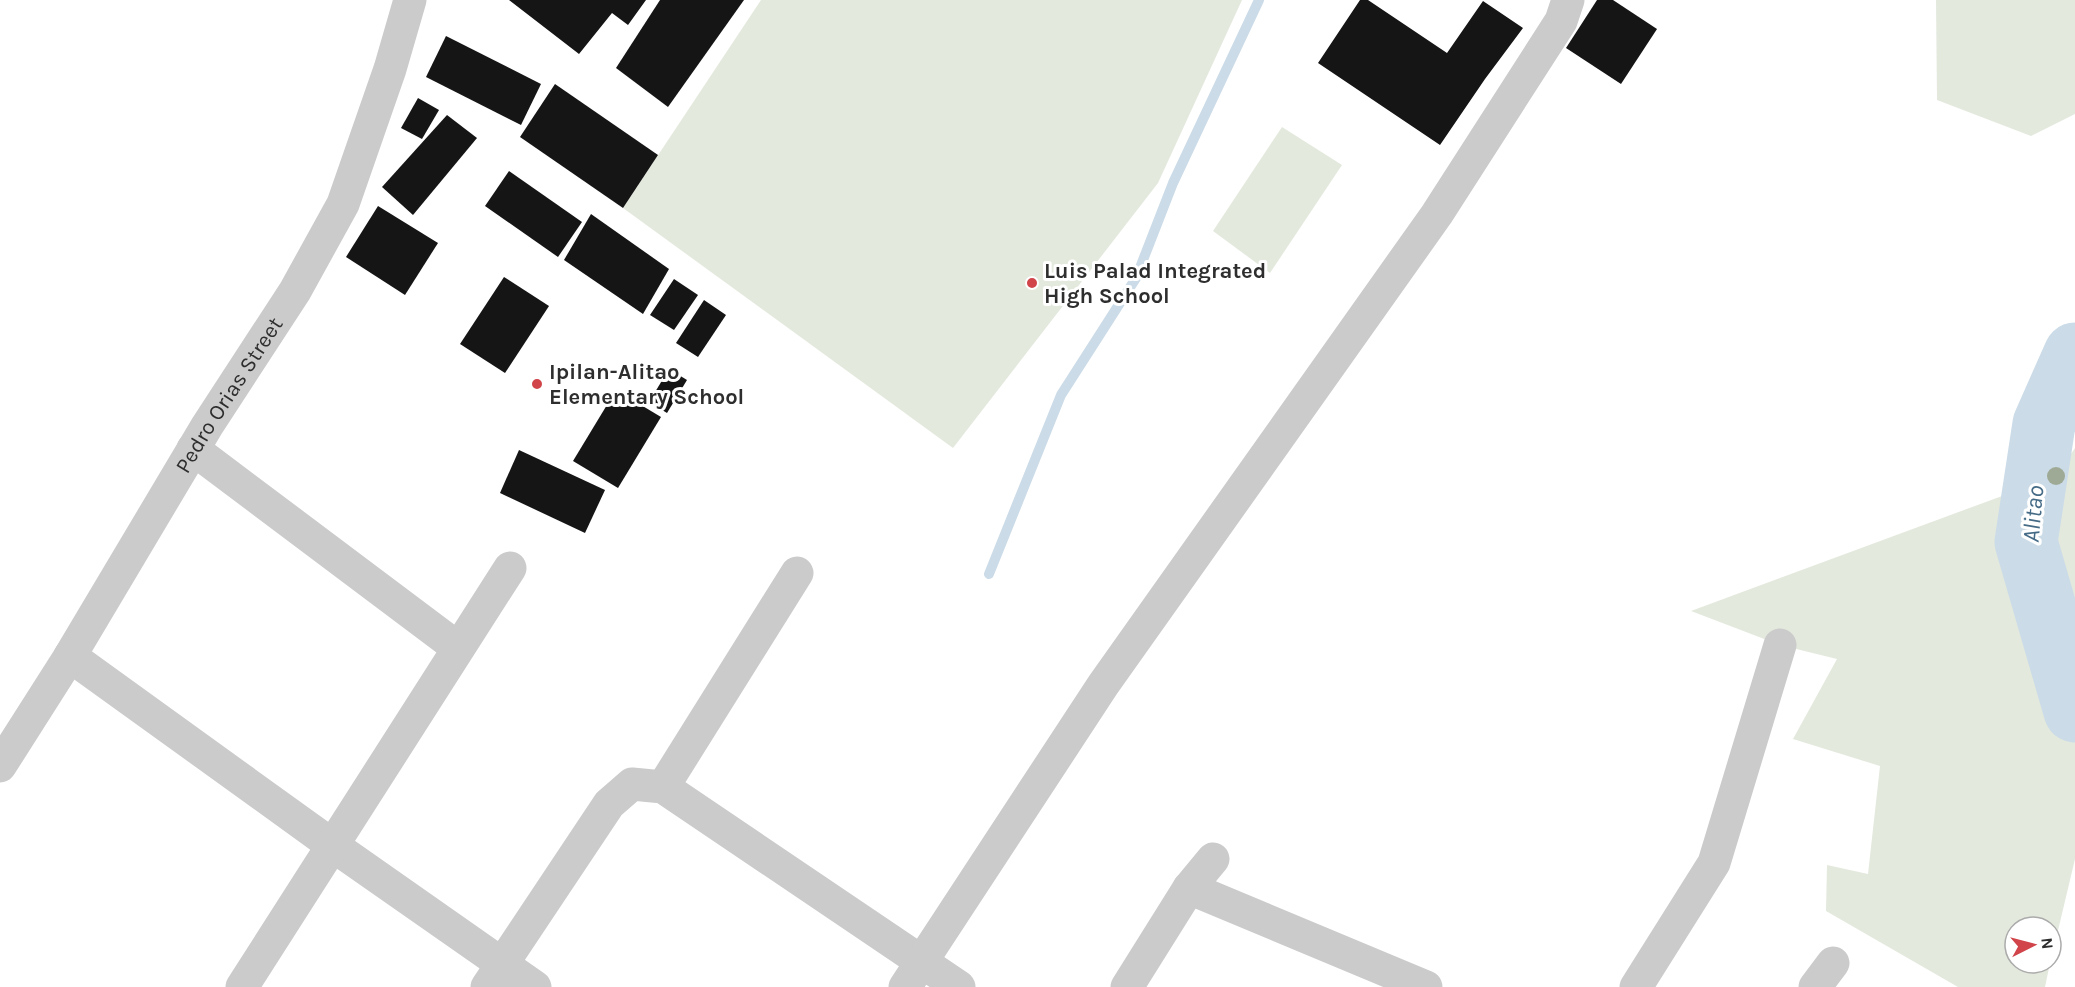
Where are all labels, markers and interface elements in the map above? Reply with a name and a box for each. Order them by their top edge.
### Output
place label: Luis Palad Integrated High School [1044,258,1266,309]
marker: Luis Palad Integrated High School [1025,276,1039,290]
street label: Pedro Orias Street [170,312,289,478]
place label: Ipilan-Alitao Elementary School [549,359,744,410]
marker: Ipilan-Alitao Elementary School [530,377,544,391]
water label: Alitao [2017,484,2049,544]
north arrow [2003,915,2063,975]
text: N [2037,937,2057,950]

